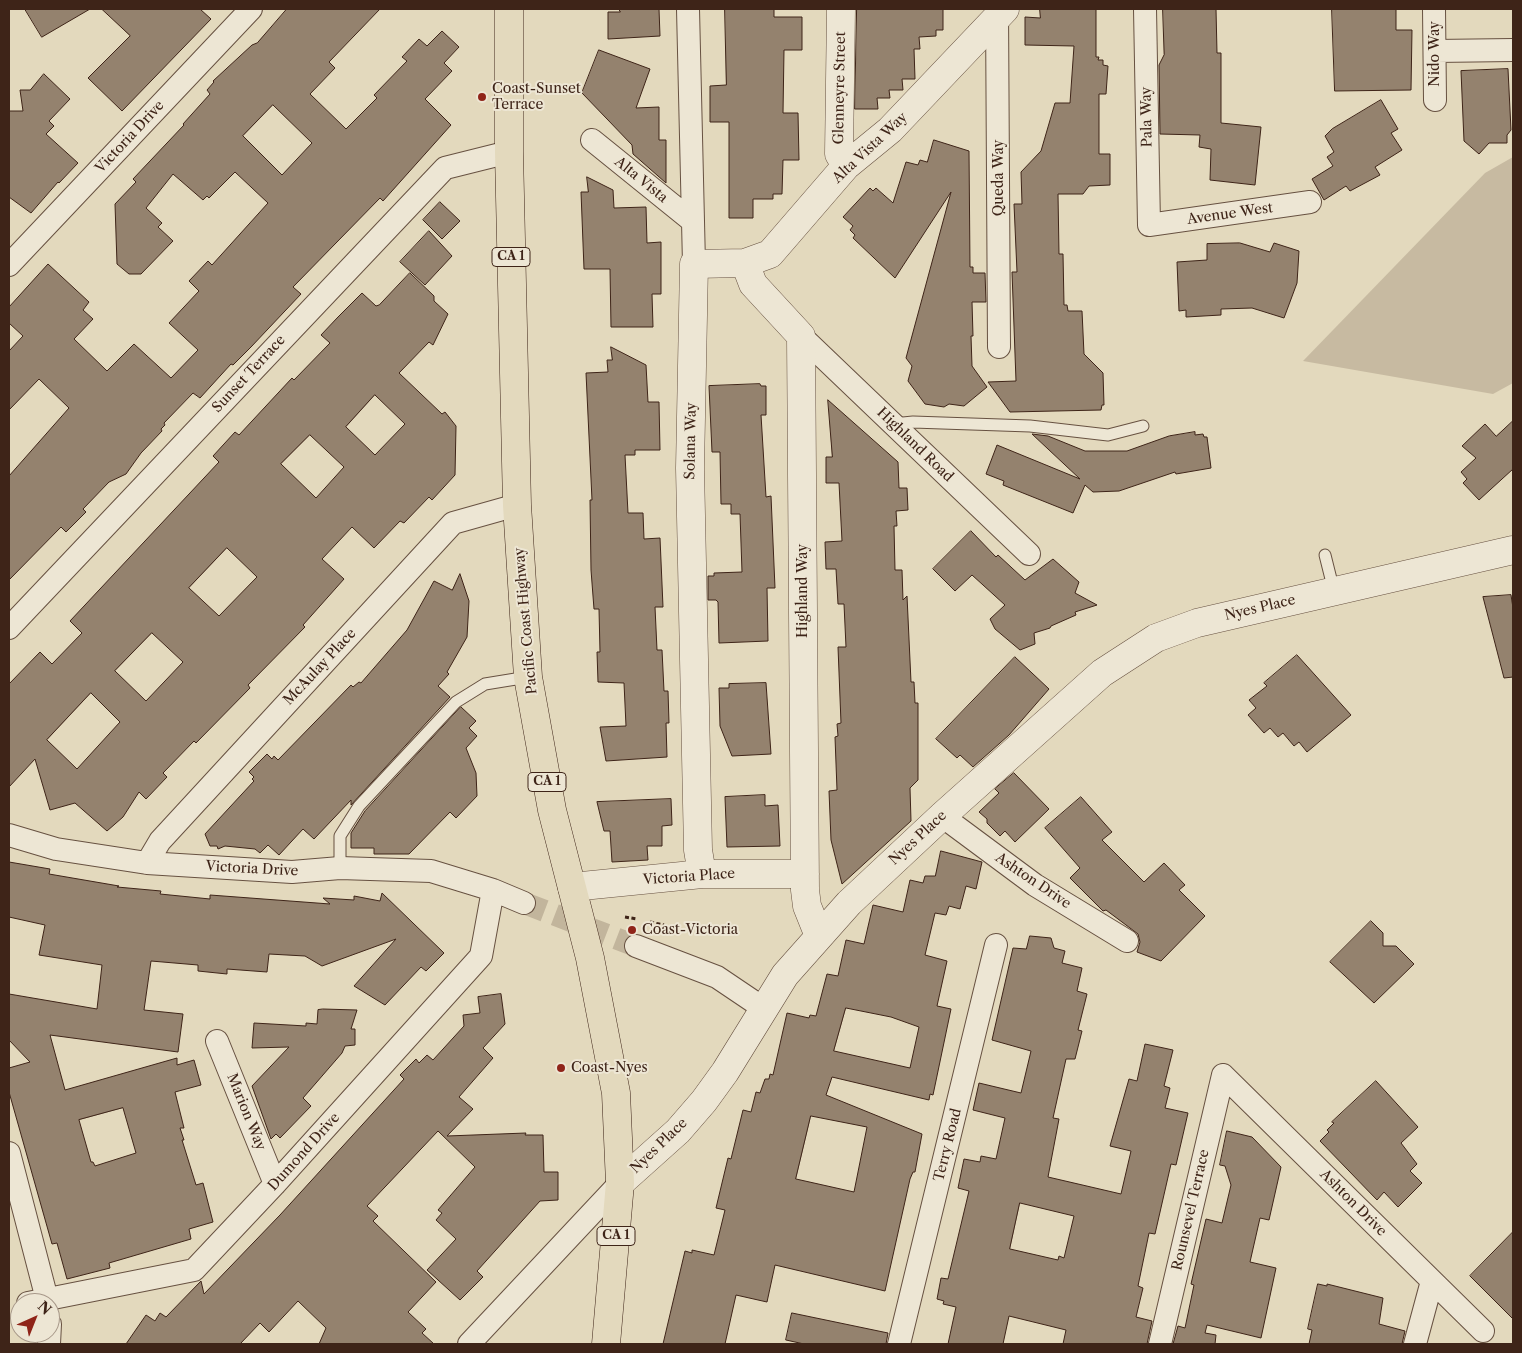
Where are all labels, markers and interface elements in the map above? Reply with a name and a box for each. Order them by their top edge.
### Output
street label: Nido Way [1427,21,1443,87]
street label: Glenneyre Street [831,31,849,145]
place label: Coast-Sunset Terrace [492,81,581,114]
street label: Pala Way [1138,87,1156,147]
marker: Coast-Sunset Terrace [476,91,488,103]
street label: Victoria Drive [92,97,168,177]
street label: Alta Vista Way [829,109,911,187]
street label: Queda Way [991,140,1007,216]
street label: Alta Vista [611,154,671,206]
street label: Avenue West [1186,200,1274,228]
road number: CA 1 [492,248,530,266]
street label: Sunset Terrace [209,332,289,416]
street label: Solana Way [682,402,700,480]
street label: Highland Road [873,404,957,486]
street label: Highland Way [795,544,811,638]
street label: Pacific Coast Highway [511,547,541,695]
street label: Nyes Place [1223,592,1297,624]
street label: McAulay Place [280,625,360,709]
road number: CA 1 [528,772,566,792]
street label: Nyes Place [886,807,950,869]
street label: Ashton Drive [992,850,1074,912]
street label: Victoria Drive [205,858,299,880]
street label: Victoria Place [642,865,736,889]
place label: Coast-Victoria [642,922,738,938]
marker: Coast-Victoria [626,924,638,936]
place label: Coast-Nyes [571,1060,648,1076]
marker: Coast-Nyes [555,1062,567,1074]
street label: Marion Way [223,1071,269,1153]
street label: Terry Road [931,1107,965,1183]
street label: Dumond Drive [265,1110,343,1194]
street label: Nyes Place [627,1115,691,1177]
street label: Rounsevel Terrace [1169,1148,1213,1272]
street label: Ashton Drive [1316,1166,1390,1240]
road number: CA 1 [597,1226,635,1246]
north arrow [10,1293,60,1343]
text: N [34,1297,55,1319]

